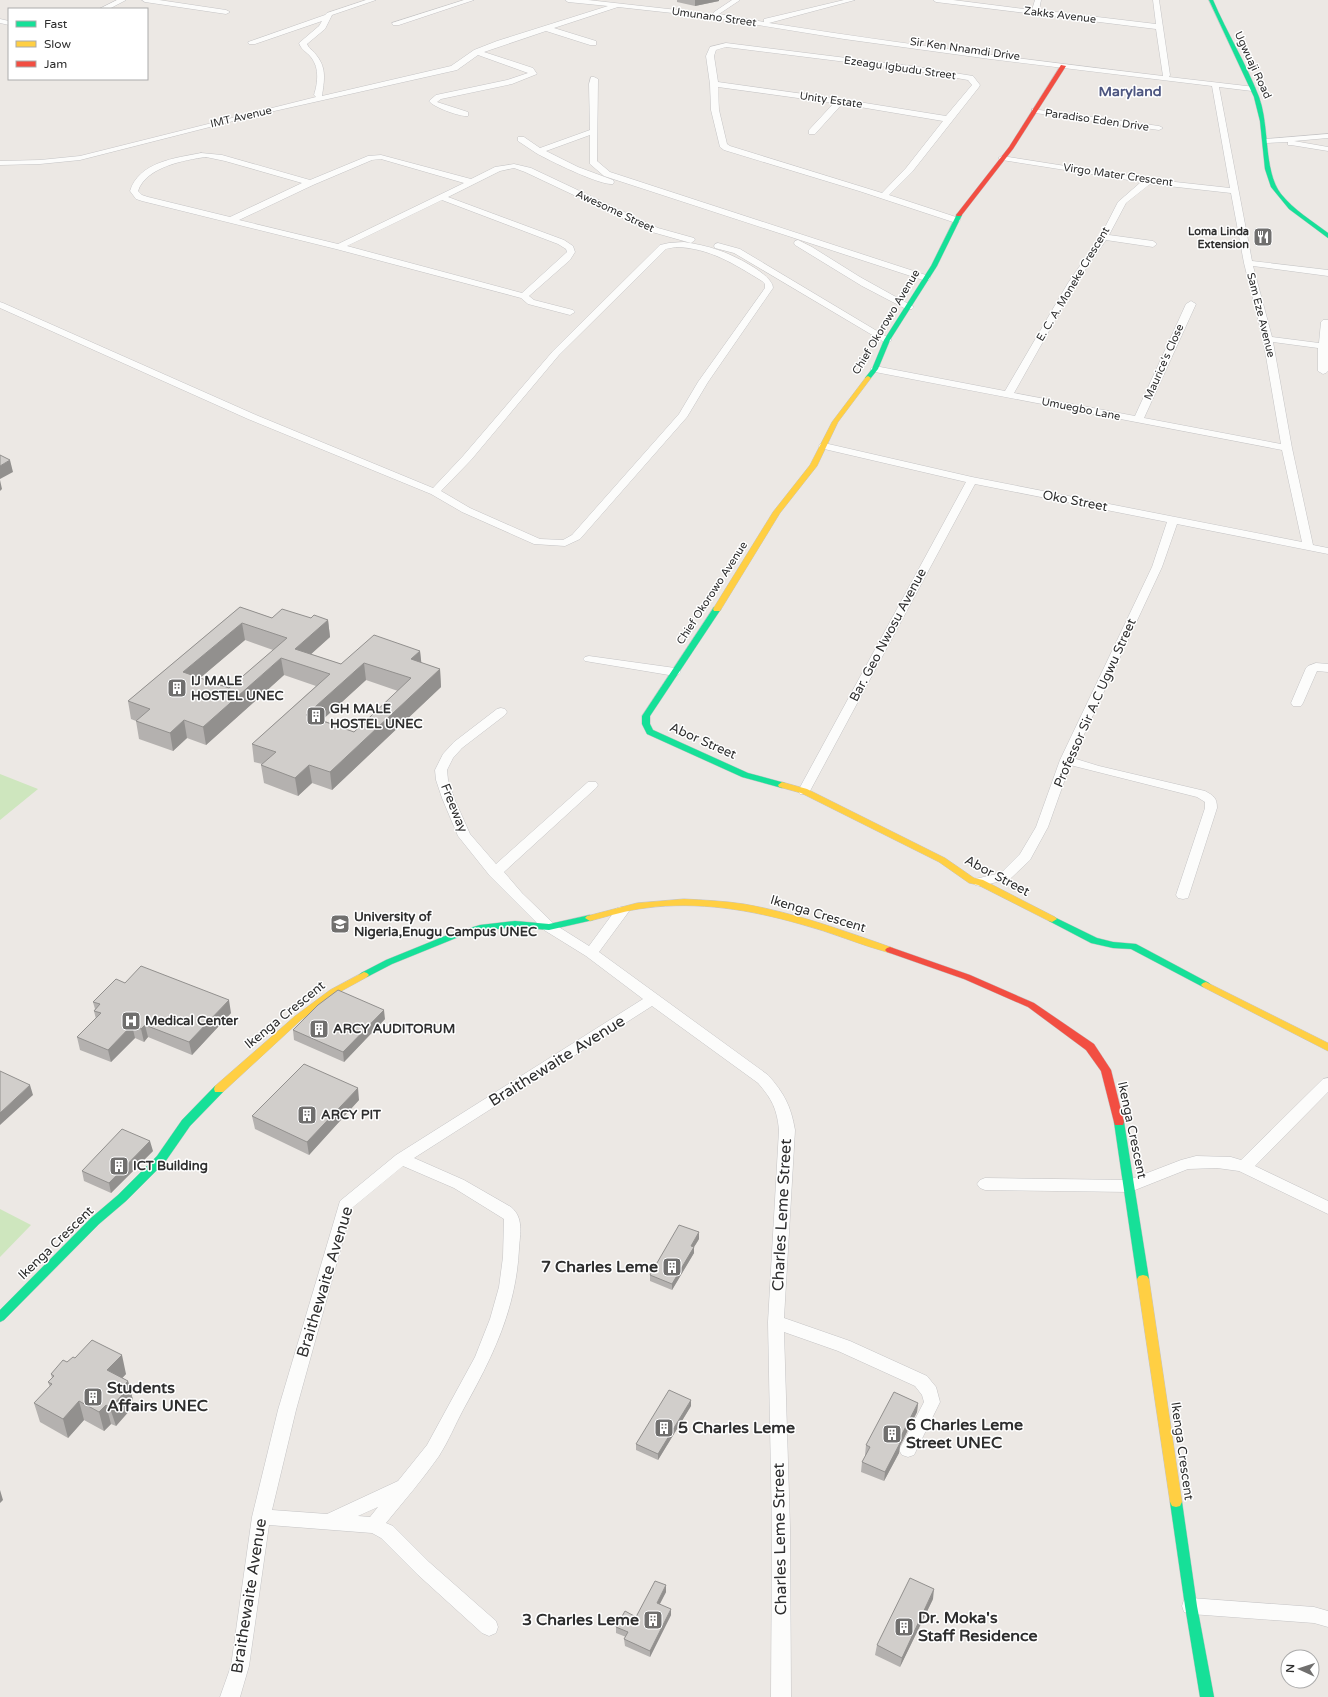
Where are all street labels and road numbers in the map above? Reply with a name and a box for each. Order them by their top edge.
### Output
street label: Zakks Avenue [1023,4,1097,26]
street label: Umunano Street [671,5,757,29]
street label: Ugwuaji Road [1232,29,1274,101]
street label: Sir Ken Nnamdi Drive [909,35,1021,63]
street label: Ezeagu Igbudu Street [843,54,957,82]
street label: Unity Estate [799,89,863,111]
street label: IMT Avenue [209,104,273,130]
street label: Paradiso Eden Drive [1044,106,1150,134]
street label: Virgo Mater Crescent [1062,161,1174,189]
street label: Awesome Street [574,187,656,235]
street label: E. C. A. Moneke Crescent [1034,224,1112,344]
street label: Chief Okorowo Avenue [850,267,922,377]
street label: Sam Eze Avenue [1244,271,1278,359]
street label: Maurice's Close [1141,322,1187,402]
street label: Umuegbo Lane [1040,395,1122,423]
street label: Oko Street [1041,487,1109,515]
street label: Chief Okorowo Avenue [674,539,750,647]
street label: Bar. Geo Nwosu Avenue [846,566,930,704]
street label: Professor Sir A.C Ugwu Street [1050,616,1140,790]
street label: Abor Street [667,719,739,763]
street label: Freeway [437,781,471,835]
street label: Abor Street [962,852,1032,900]
street label: Ikenga Crescent [768,892,868,936]
street label: Ikenga Crescent [241,978,329,1052]
street label: Braithewaite Avenue [485,1011,629,1111]
street label: Ikenga Crescent [1114,1080,1150,1180]
street label: Charles Leme Street [768,1138,796,1292]
street label: Ikenga Crescent [15,1203,97,1283]
street label: Braithewaite Avenue [292,1204,358,1360]
street label: Ikenga Crescent [1167,1401,1197,1501]
street label: Charles Leme Street [769,1462,791,1616]
street label: Braithewaite Avenue [227,1517,271,1675]

